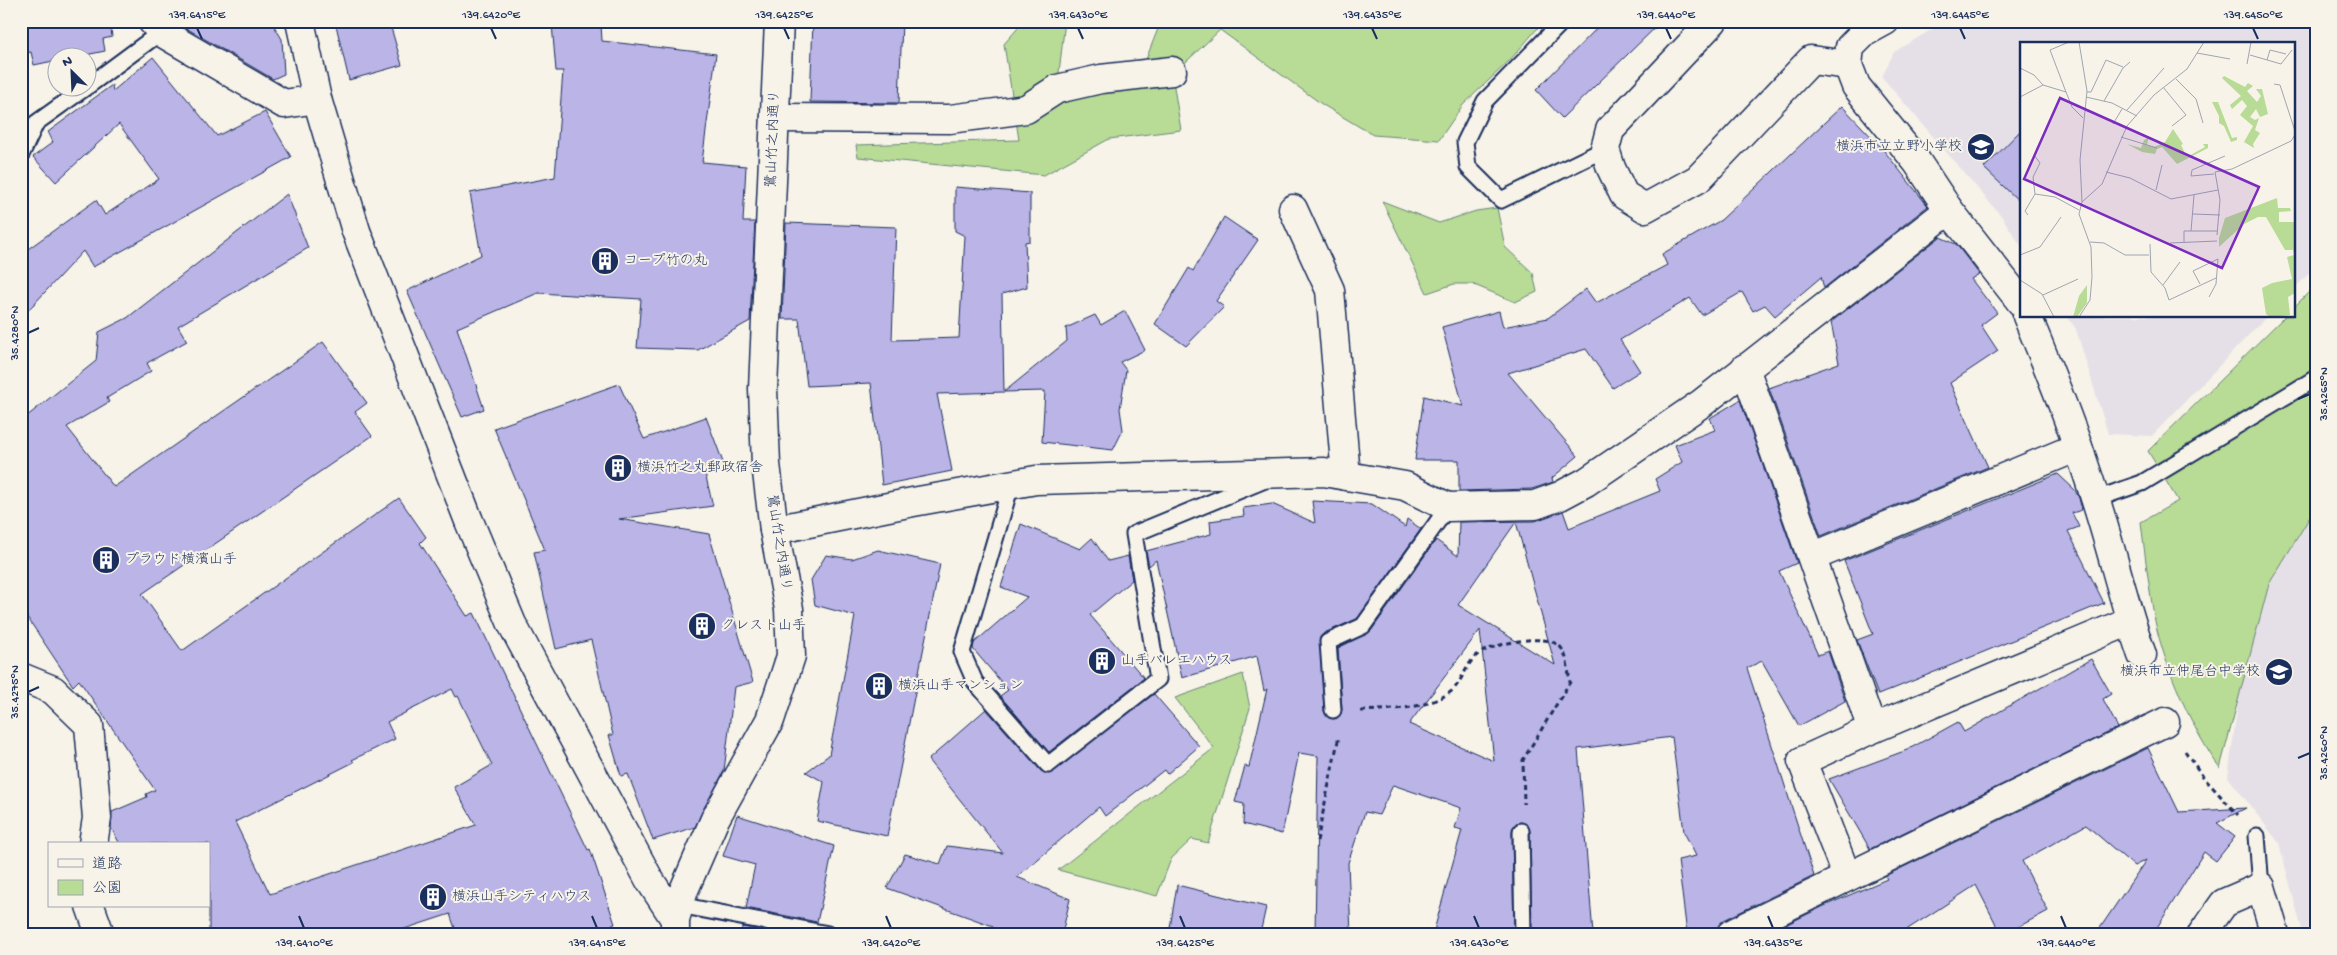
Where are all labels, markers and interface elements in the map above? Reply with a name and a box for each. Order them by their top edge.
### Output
text: 139.6415°E [168,9,226,23]
text: 139.6420°E [461,9,521,23]
text: 139.6425°E [754,9,813,23]
text: 139.6430°E [1048,9,1108,23]
text: 139.6435°E [1342,9,1402,23]
text: 139.6440°E [1636,9,1696,23]
text: 139.6445°E [1930,9,1989,23]
text: 139.6450°E [2223,9,2283,23]
inset map [2020,42,2294,318]
north arrow [48,48,98,98]
text: N [60,53,75,72]
street label: 鷺山竹之内通り [764,90,784,188]
school or university icon: 横浜市立立野小学校 [1966,132,1996,162]
place label: 横浜市立立野小学校 [1836,139,1962,156]
building icon: コープ竹の丸 [590,246,620,276]
place label: コープ竹の丸 [624,253,707,270]
text: 35.4280°N [9,306,23,361]
text: 35.4265°N [2318,367,2332,422]
building icon: 横浜竹之丸郵政宿舎 [603,453,633,483]
place label: 横浜竹之丸郵政宿舎 [637,460,763,477]
street label: 鷺山竹之内通り [762,493,794,593]
building icon: プラウド横濱山手 [91,545,121,575]
place label: プラウド横濱山手 [125,552,237,569]
building icon: クレスト山手 [687,611,717,641]
place label: クレスト山手 [721,618,806,635]
building icon: 山手バレエハウス [1087,646,1117,676]
place label: 山手バレエハウス [1121,653,1232,670]
school or university icon: 横浜市立仲尾台中学校 [2264,657,2294,687]
place label: 横浜市立仲尾台中学校 [2120,664,2260,681]
text: 35.4275°N [9,665,23,720]
building icon: 横浜山手マンション [864,671,894,701]
place label: 横浜山手マンション [898,678,1023,695]
text: 35.4260°N [2318,726,2332,781]
legend [48,842,210,908]
text: 道路 [92,856,122,874]
text: 公園 [92,880,122,898]
building icon: 横浜山手シティハウス [418,882,448,912]
place label: 横浜山手シティハウス [452,889,591,906]
text: 139.6410°E [274,937,333,951]
text: 139.6415°E [568,937,626,951]
text: 139.6420°E [861,937,921,951]
text: 139.6425°E [1155,937,1214,951]
text: 139.6430°E [1449,937,1509,951]
text: 139.6435°E [1743,937,1803,951]
text: 139.6440°E [2036,937,2096,951]

